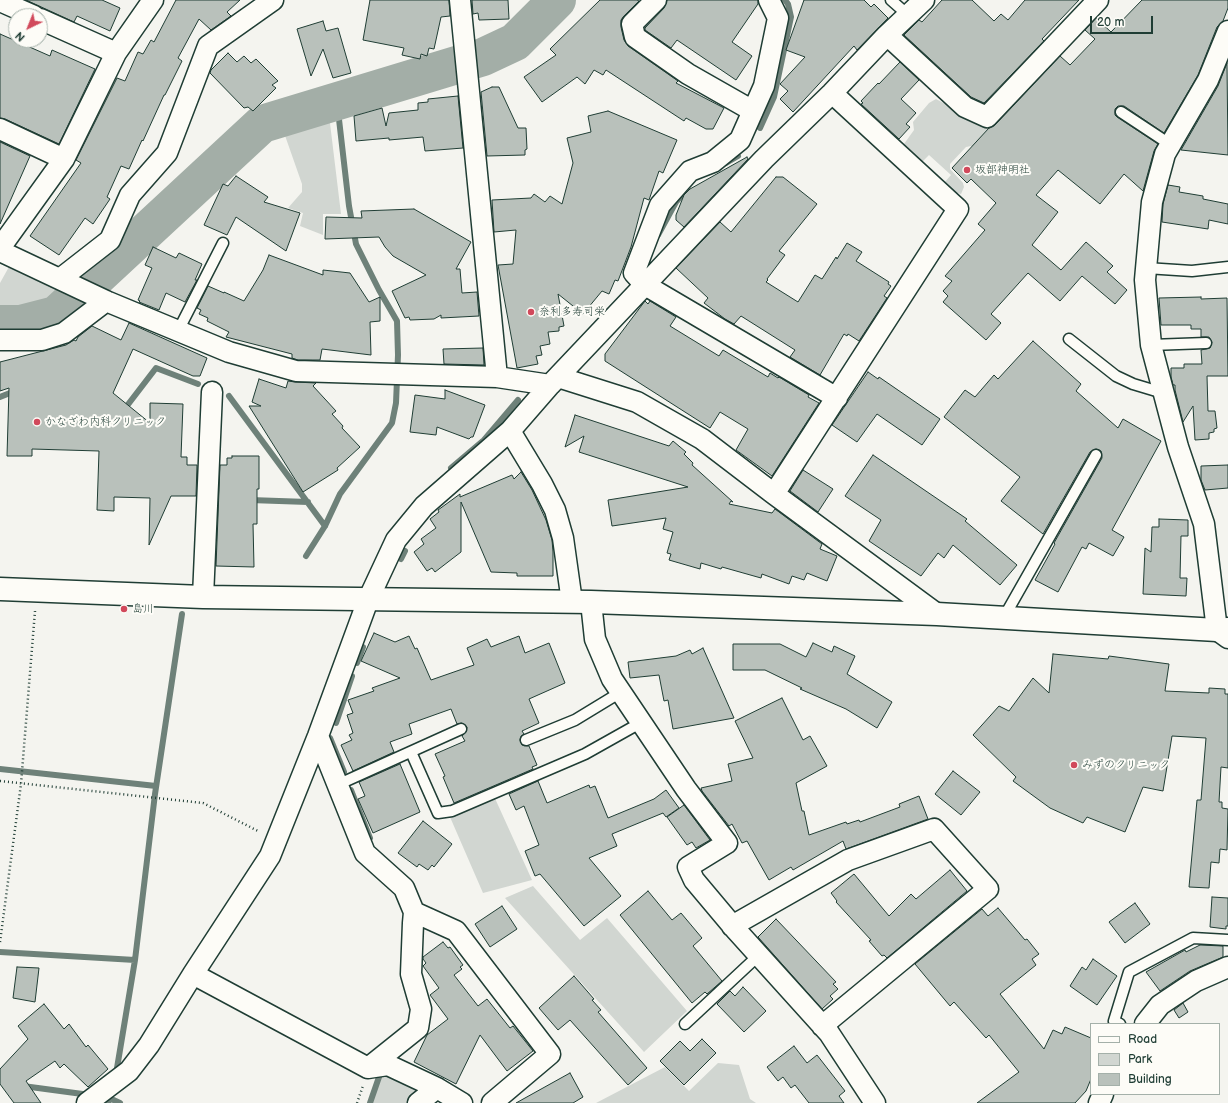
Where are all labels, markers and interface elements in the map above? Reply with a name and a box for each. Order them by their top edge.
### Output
north arrow [8,8,48,48]
scale bar [1092,8,1155,34]
text: 20 m [1097,15,1124,30]
text: N [13,29,28,44]
place label: 坂部神明社 [975,163,1030,177]
marker: 坂部神明社 [962,165,972,175]
place label: 奈利多寿司栄 [539,305,605,319]
marker: 奈利多寿司栄 [526,307,536,317]
place label: かなざわ内科クリニック [45,415,166,429]
marker: かなざわ内科クリニック [32,417,42,427]
place label: 島川 [132,602,154,616]
marker: 島川 [119,604,129,614]
place label: みずのクリニック [1082,758,1170,772]
marker: みずのクリニック [1069,760,1079,770]
legend [1090,1023,1220,1095]
text: Road [1128,1032,1157,1047]
text: Park [1128,1052,1152,1067]
text: Building [1128,1072,1172,1087]

